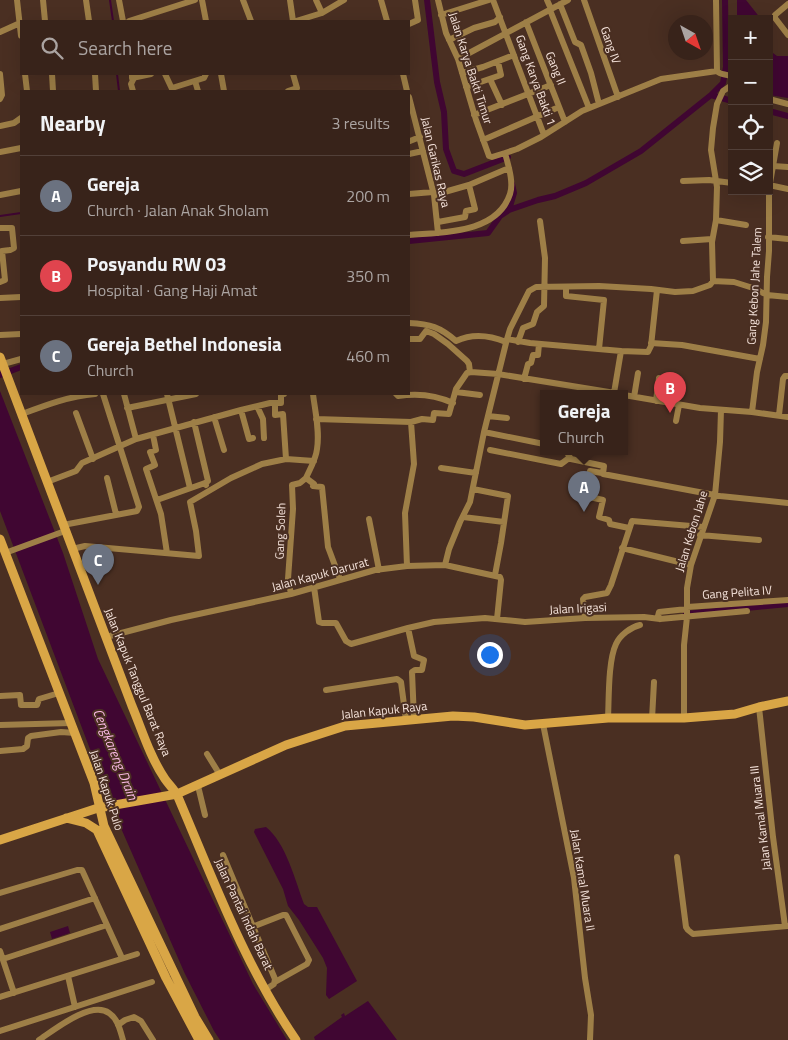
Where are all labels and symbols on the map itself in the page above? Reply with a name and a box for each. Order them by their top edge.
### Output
street label: Jalan Karya Bakti Timur [444,10,498,126]
north arrow [668,15,713,60]
street label: Gang IV [596,24,626,66]
street label: Gang Karya Bakti 1 [511,32,561,128]
street label: Gang II [541,48,571,88]
street label: Jalan Garikas Raya [416,115,456,209]
street label: Gang Kebon Jahe Talem [741,227,767,345]
pin: B [654,372,686,413]
pin: A [568,471,600,512]
street label: Jalan Kebon Jahe [670,488,712,574]
street label: Gang Soleh [270,502,290,560]
pin: C [82,544,114,585]
street label: Jalan Kapuk Darurat [269,552,371,596]
street label: Gang Pelita IV [701,580,773,604]
street label: Jalan Irigasi [549,597,607,619]
street label: Jalan Kapuk Tanggul Barat Raya [99,605,177,759]
your location [477,642,503,668]
street label: Jalan Kapuk Raya [340,696,428,724]
water label: Cengkareng Drain [88,705,144,804]
street label: Jalan Kapuk Pulo [85,747,129,833]
street label: Jalan Kamal Muara III [744,764,776,872]
street label: Jalan Kamal Muara II [566,828,600,932]
street label: Jalan Pantai Indah Barat [210,855,278,974]

